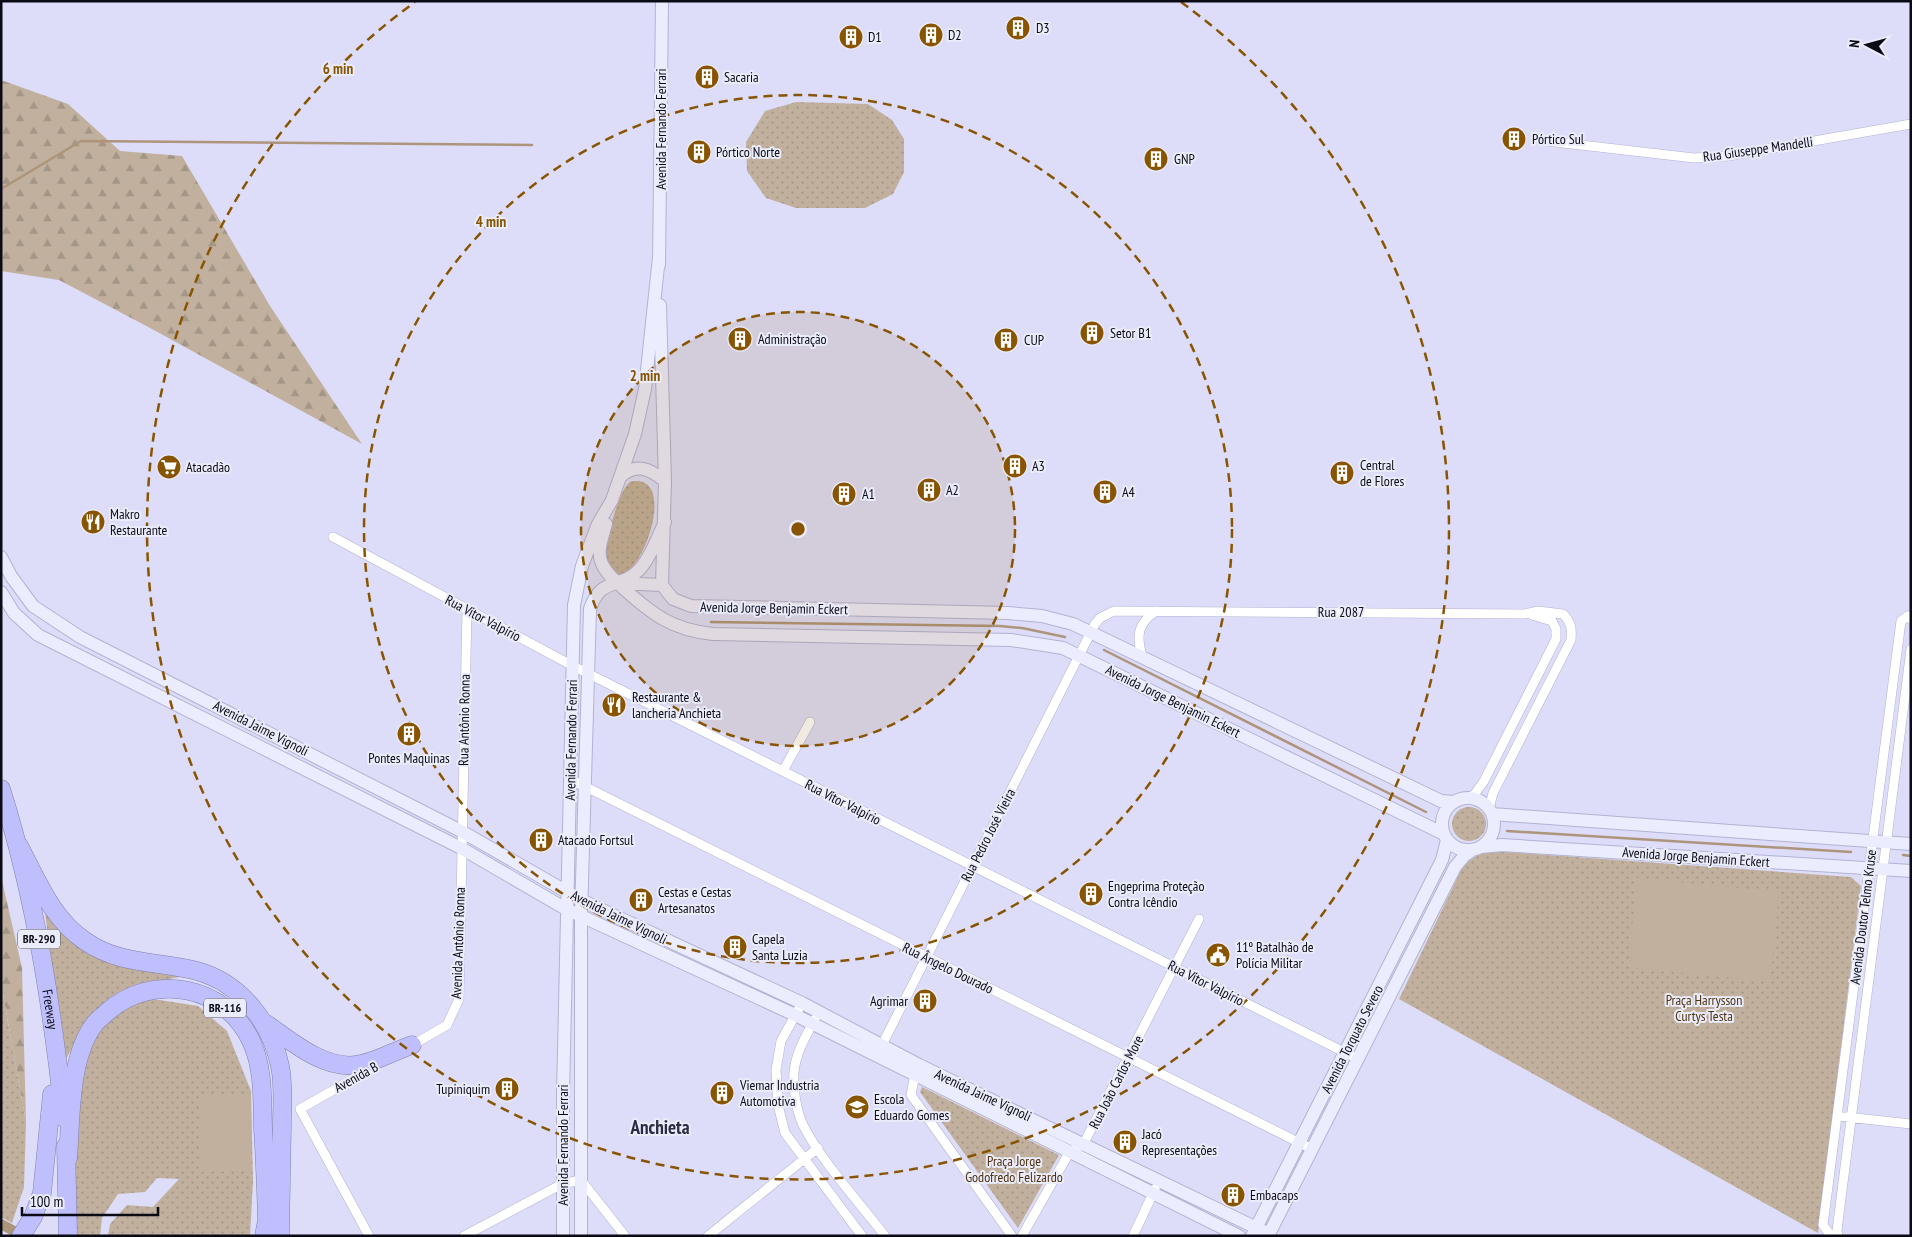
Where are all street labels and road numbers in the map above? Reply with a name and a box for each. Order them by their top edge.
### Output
street label: Avenida Fernando Ferrari [652,68,670,190]
street label: Rua Giuseppe Mandelli [1702,132,1814,166]
street label: Rua Vítor Valpírio [442,591,524,645]
street label: Avenida Jorge Benjamin Eckert [700,598,848,618]
street label: Rua 2087 [1318,603,1364,621]
street label: Avenida Jorge Benjamin Eckert [1103,661,1243,742]
street label: Rua Antônio Ronna [454,674,474,766]
street label: Avenida Fernando Ferrari [561,679,581,801]
street label: Avenida Jaime Vignoli [210,696,312,760]
street label: Rua Vítor Valpírio [802,775,884,829]
street label: Rua Pedro José Vieira [957,785,1019,885]
street label: Avenida Jorge Benjamin Eckert [1622,843,1770,871]
street label: Avenida Doutor Telmo Kruse [1846,848,1880,986]
street label: Avenida Jaime Vignoli [568,886,670,948]
street label: Avenida Antônio Ronna [447,887,469,999]
road number: BR-290 [18,930,60,949]
street label: Rua Ângelo Dourado [900,938,996,998]
street label: Rua Vítor Valpírio [1165,956,1247,1010]
street label: Avenida Torquato Severo [1317,982,1387,1096]
street label: Freeway [38,988,62,1031]
road number: BR-116 [204,998,246,1018]
street label: Rua João Carlos More [1085,1032,1147,1132]
street label: Avenida B [331,1058,381,1096]
street label: Avenida Jaime Vignoli [932,1065,1034,1125]
street label: Avenida Fernando Ferrari [554,1084,572,1206]

